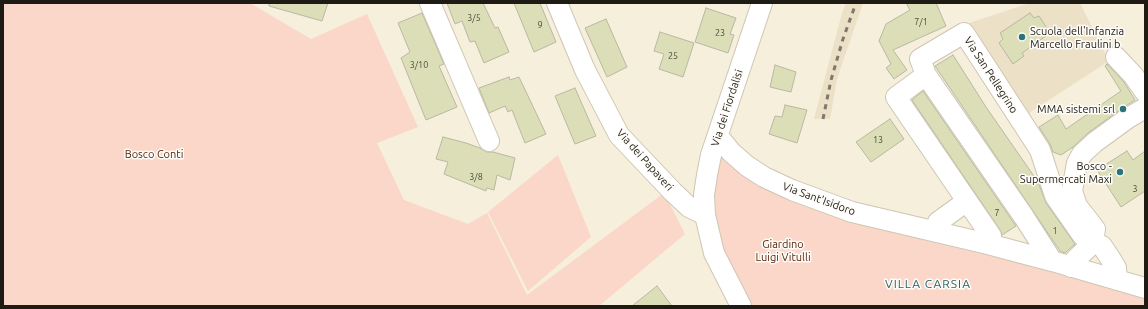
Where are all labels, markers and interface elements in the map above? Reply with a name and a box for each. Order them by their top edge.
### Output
house number: 3/5 [467,13,481,23]
house number: 7/1 [914,17,928,27]
house number: 9 [537,20,543,30]
place label: Scuola dell'Infanzia Marcello Fraulini b [1030,24,1124,50]
house number: 23 [715,28,725,38]
marker: Scuola dell'Infanzia Marcello Fraulini b [1017,32,1027,42]
street label: Via San Pellegrino [961,34,1021,116]
house number: 25 [668,51,678,61]
house number: 3/10 [410,60,428,70]
street label: Via dei Fiordalisi [708,68,746,148]
place label: MMA sistemi srl [1037,102,1115,116]
marker: MMA sistemi srl [1118,104,1128,114]
street label: Via dei Papaveri [614,126,676,194]
house number: 13 [873,135,883,145]
park label: Bosco Conti [125,147,183,161]
place label: Bosco - Supermercati Maxi [1020,159,1112,185]
marker: Bosco - Supermercati Maxi [1115,167,1125,177]
house number: 3/8 [469,172,483,182]
street label: Via Sant'Isidoro [781,180,857,218]
house number: 3 [1132,184,1138,194]
house number: 7 [994,208,1000,218]
house number: 1 [1052,226,1058,236]
park label: Giardino Luigi Vitulli [755,237,811,263]
district label: VILLA CARSIA [885,277,971,291]

